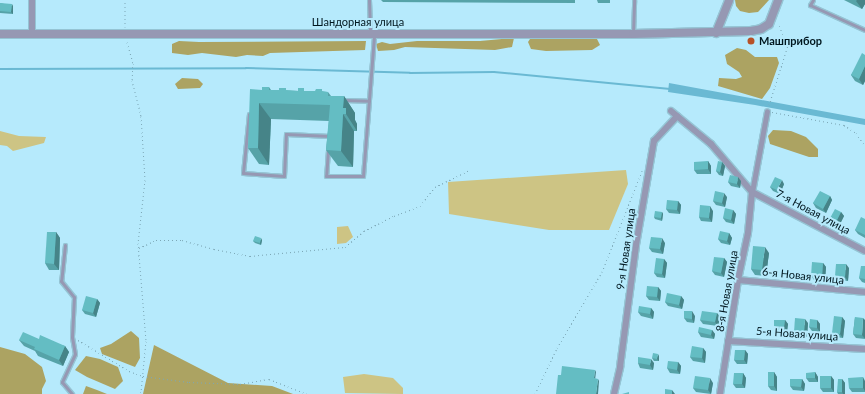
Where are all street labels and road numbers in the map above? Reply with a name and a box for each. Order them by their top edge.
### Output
street label: Шандорная улица [312,15,404,29]
street label: 7-я Новая улица [774,187,852,237]
street label: 9-я Новая улица [614,207,638,291]
street label: 8-я Новая улица [713,249,741,333]
street label: 6-я Новая улица [761,265,845,287]
street label: 5-я Новая улица [755,325,839,343]

